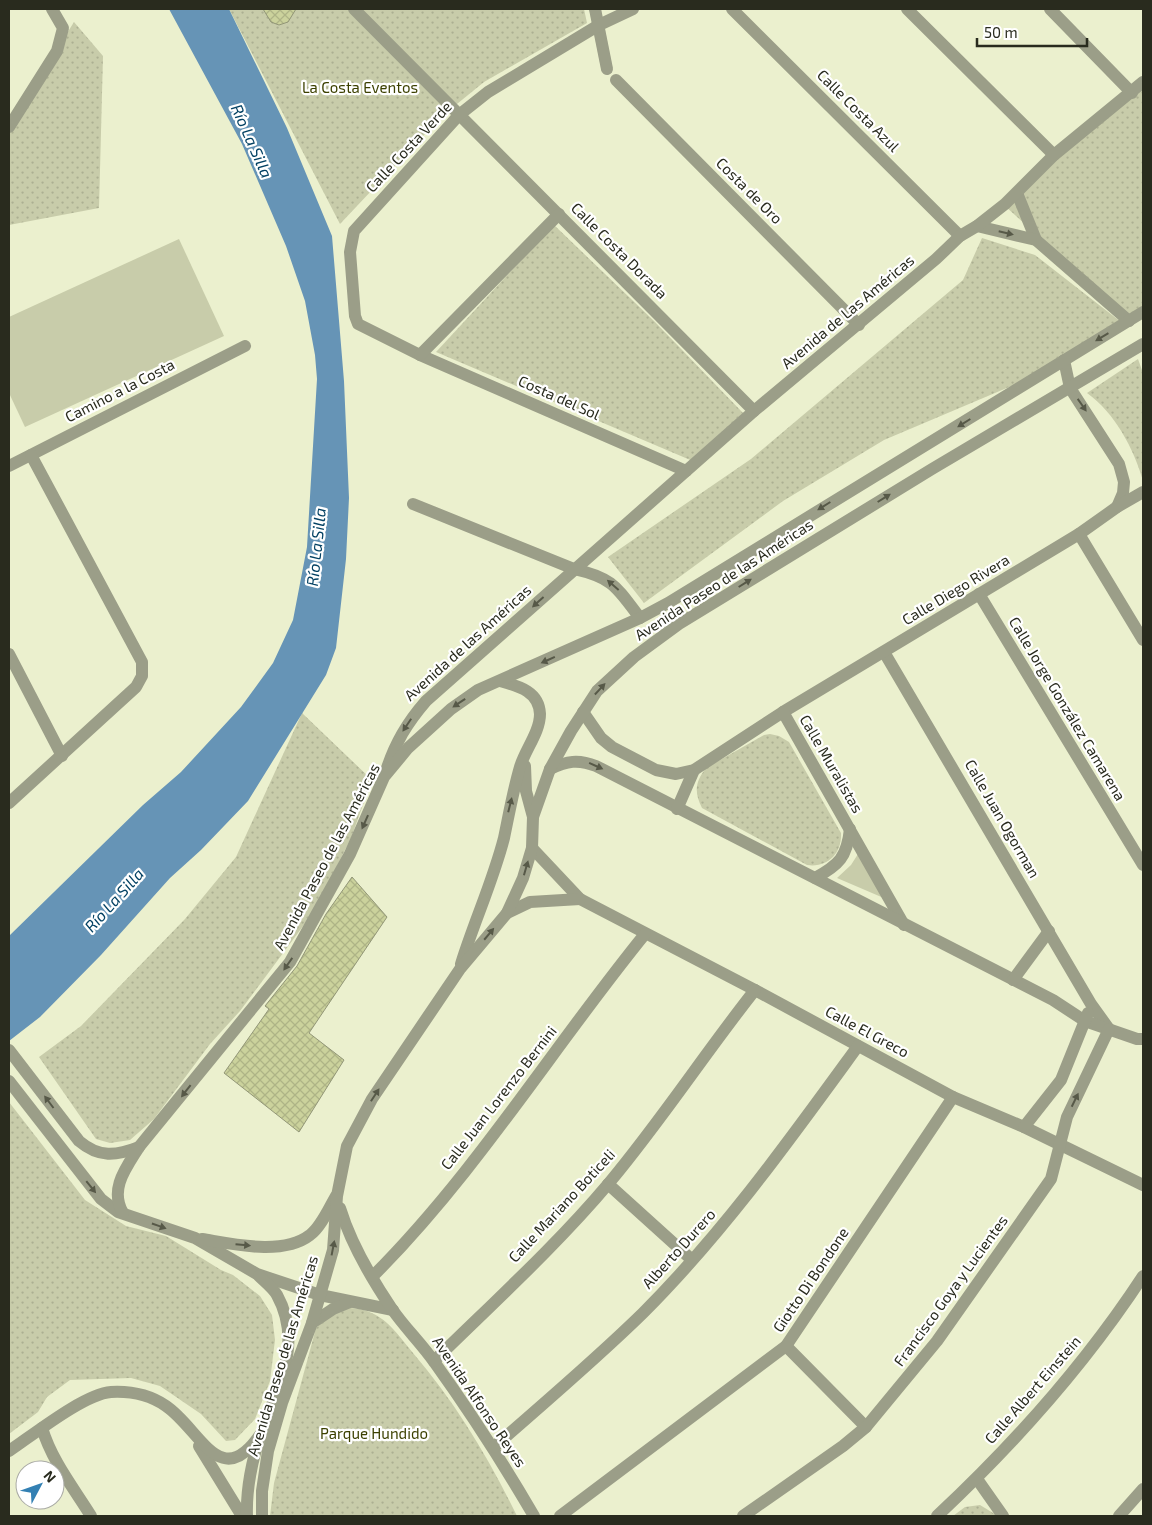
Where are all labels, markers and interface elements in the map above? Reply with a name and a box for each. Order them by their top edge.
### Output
scale bar [977,15,1087,47]
text: 50 m [984,23,1018,41]
street label: Calle Costa Azul [814,65,904,155]
park label: La Costa Eventos [302,78,418,96]
street label: Calle Costa Verde [361,97,455,196]
water label: Río La Silla [228,101,277,181]
street label: Costa de Oro [713,153,787,227]
street label: Calle Costa Dorada [568,198,672,302]
one-way arrow [999,229,1014,237]
street label: Avenida de Las Américas [777,250,917,372]
one-way arrow [1095,333,1108,342]
street label: Camino a la Costa [62,355,177,425]
street label: Costa del Sol [516,371,604,423]
one-way arrow [1077,398,1087,412]
one-way arrow [957,418,970,428]
one-way arrow [877,494,890,503]
one-way arrow [817,501,830,511]
water label: Río La Silla [302,507,329,587]
street label: Avenida Paseo de las Américas [631,515,816,644]
street label: Calle Diego Rivera [898,550,1012,628]
one-way arrow [739,579,752,588]
one-way arrow [606,580,619,591]
street label: Avenida de las Américas [400,581,534,704]
one-way arrow [532,596,544,608]
street label: Calle Jorge González Camarena [1006,613,1130,804]
one-way arrow [541,656,555,664]
one-way arrow [594,683,606,695]
one-way arrow [453,698,466,708]
street label: Calle Muralistas [796,711,867,816]
one-way arrow [402,718,412,731]
street label: Calle Juan Ogorman [962,756,1044,881]
street label: Avenida Paseo de las Américas [269,760,383,953]
one-way arrow [589,763,603,771]
one-way arrow [506,798,514,813]
one-way arrow [360,815,368,829]
one-way arrow [522,860,530,875]
water label: Río La Silla [80,864,147,935]
one-way arrow [484,927,495,940]
one-way arrow [283,958,293,971]
street label: Calle El Greco [823,1002,912,1061]
street label: Calle Juan Lorenzo Bernini [437,1022,560,1173]
one-way arrow [181,1084,192,1097]
one-way arrow [371,1088,380,1101]
one-way arrow [1071,1093,1079,1107]
one-way arrow [44,1095,54,1109]
street label: Calle Mariano Boticeli [504,1145,618,1265]
one-way arrow [86,1180,97,1193]
street label: Alberto Durero [638,1205,719,1292]
street label: Francisco Goya y Lucientes [889,1212,1011,1369]
one-way arrow [151,1223,166,1230]
street label: Giotto Di Bondone [768,1224,852,1335]
one-way arrow [329,1240,337,1256]
one-way arrow [235,1241,251,1249]
street label: Avenida Paseo de las Américas [243,1253,321,1458]
street label: Calle Albert Einstein [981,1332,1084,1447]
street label: Avenida Alfonso Reyes [429,1333,530,1470]
park label: Parque Hundido [320,1424,428,1442]
north arrow [15,1460,65,1510]
text: N [40,1467,60,1486]

